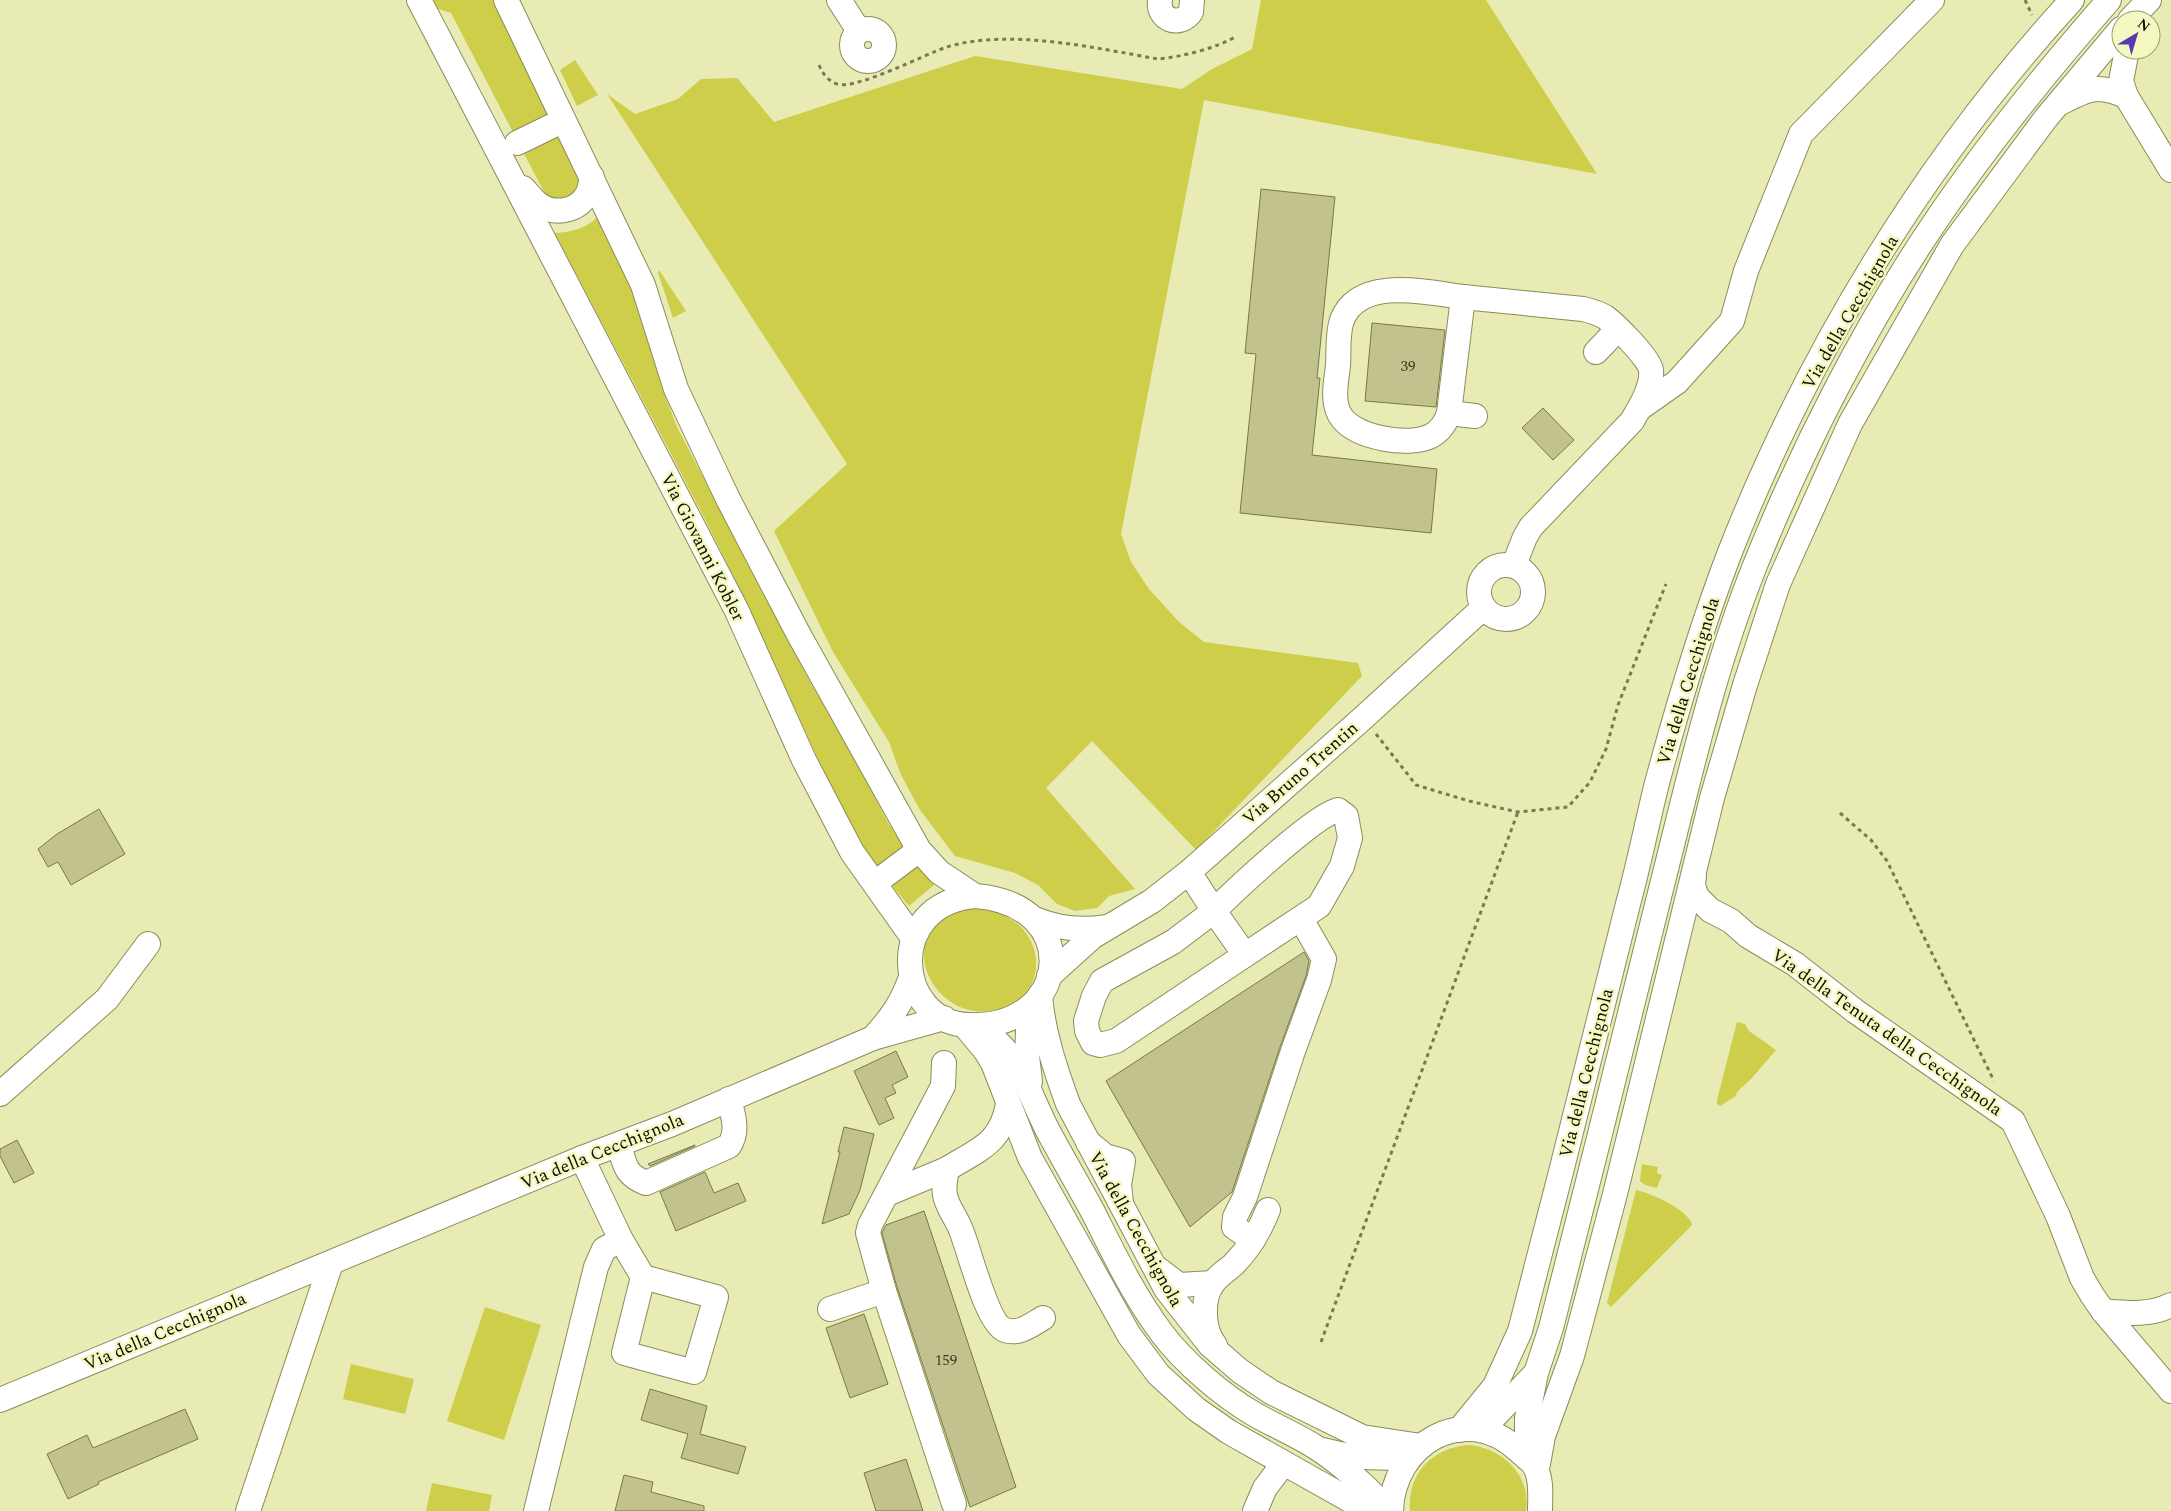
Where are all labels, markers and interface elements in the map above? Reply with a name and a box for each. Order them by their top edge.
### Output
north arrow [2111,10,2161,60]
text: N [2133,13,2155,37]
street label: Via della Cecchignola [1795,230,1906,394]
house number: 39 [1400,355,1416,378]
street label: Via Giovanni Kobler [653,468,752,626]
street label: Via della Cecchignola [1650,594,1727,768]
street label: Via Bruno Trentin [1236,715,1364,832]
street label: Via della Tenuta della Cecchignola [1766,942,2008,1123]
street label: Via della Cecchignola [1552,985,1621,1161]
street label: Via della Cecchignola [517,1106,688,1197]
street label: Via della Cecchignola [1082,1147,1190,1312]
street label: Via della Cecchignola [80,1285,251,1378]
house number: 159 [935,1349,957,1372]

